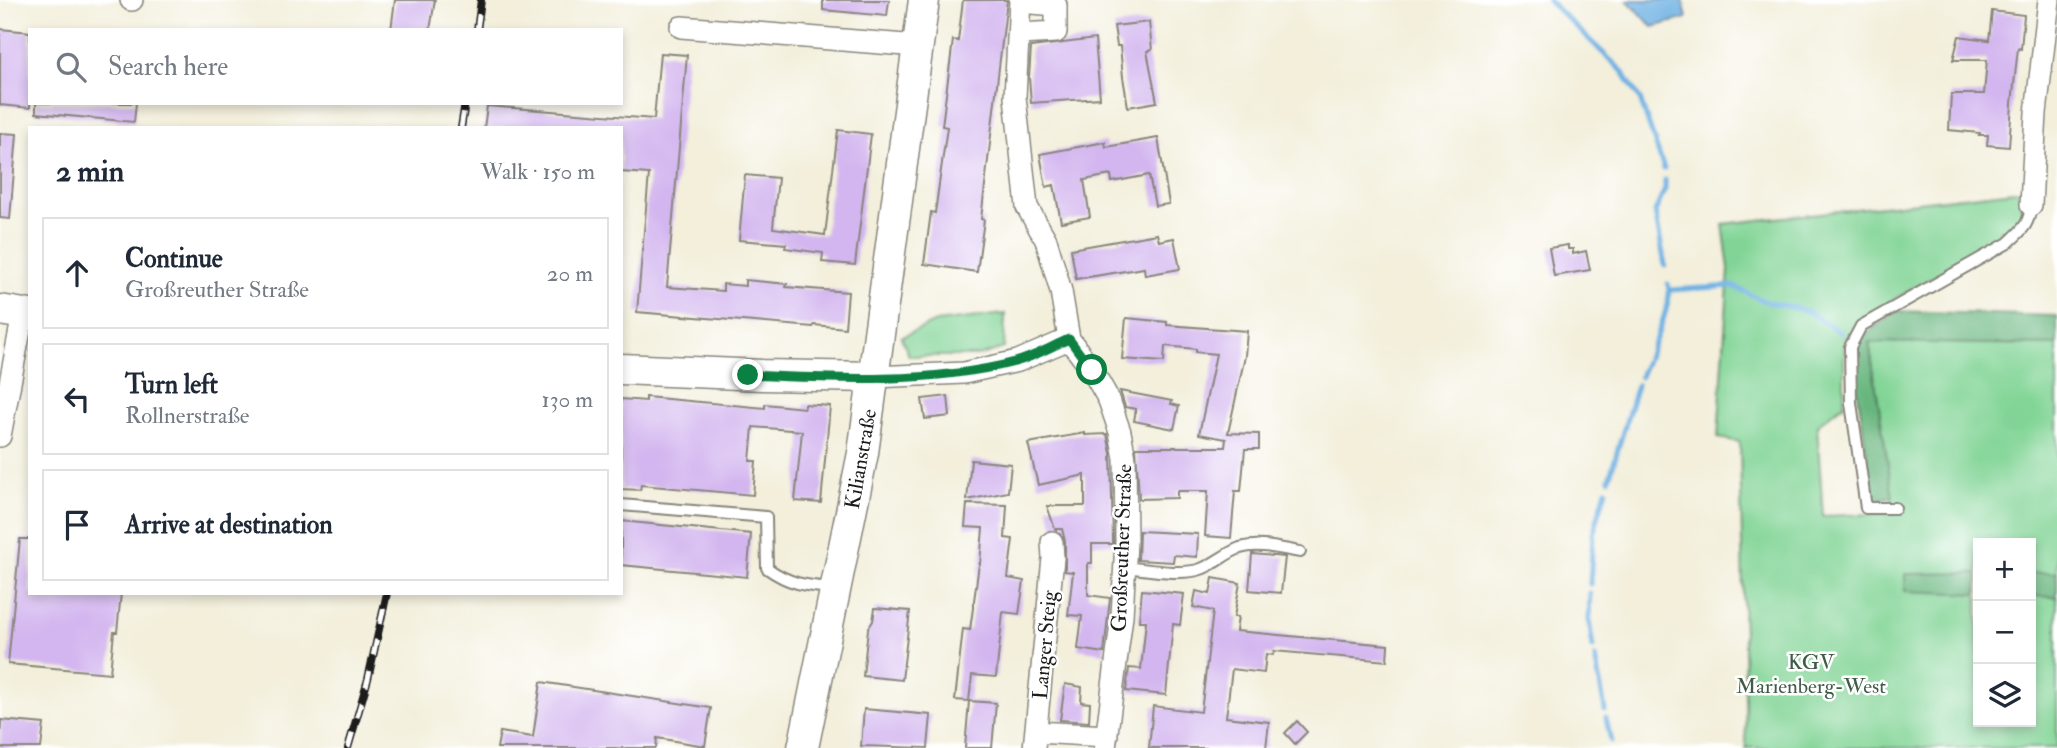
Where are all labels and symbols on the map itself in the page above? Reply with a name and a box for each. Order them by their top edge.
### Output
route start [1076,354,1107,385]
route end [732,359,763,390]
street label: Kilianstraße [839,407,883,511]
street label: Großreuther Straße [1106,463,1138,632]
street label: Langer Steig [1027,589,1063,701]
park label: KGV Marienberg-West [1736,649,1886,700]

